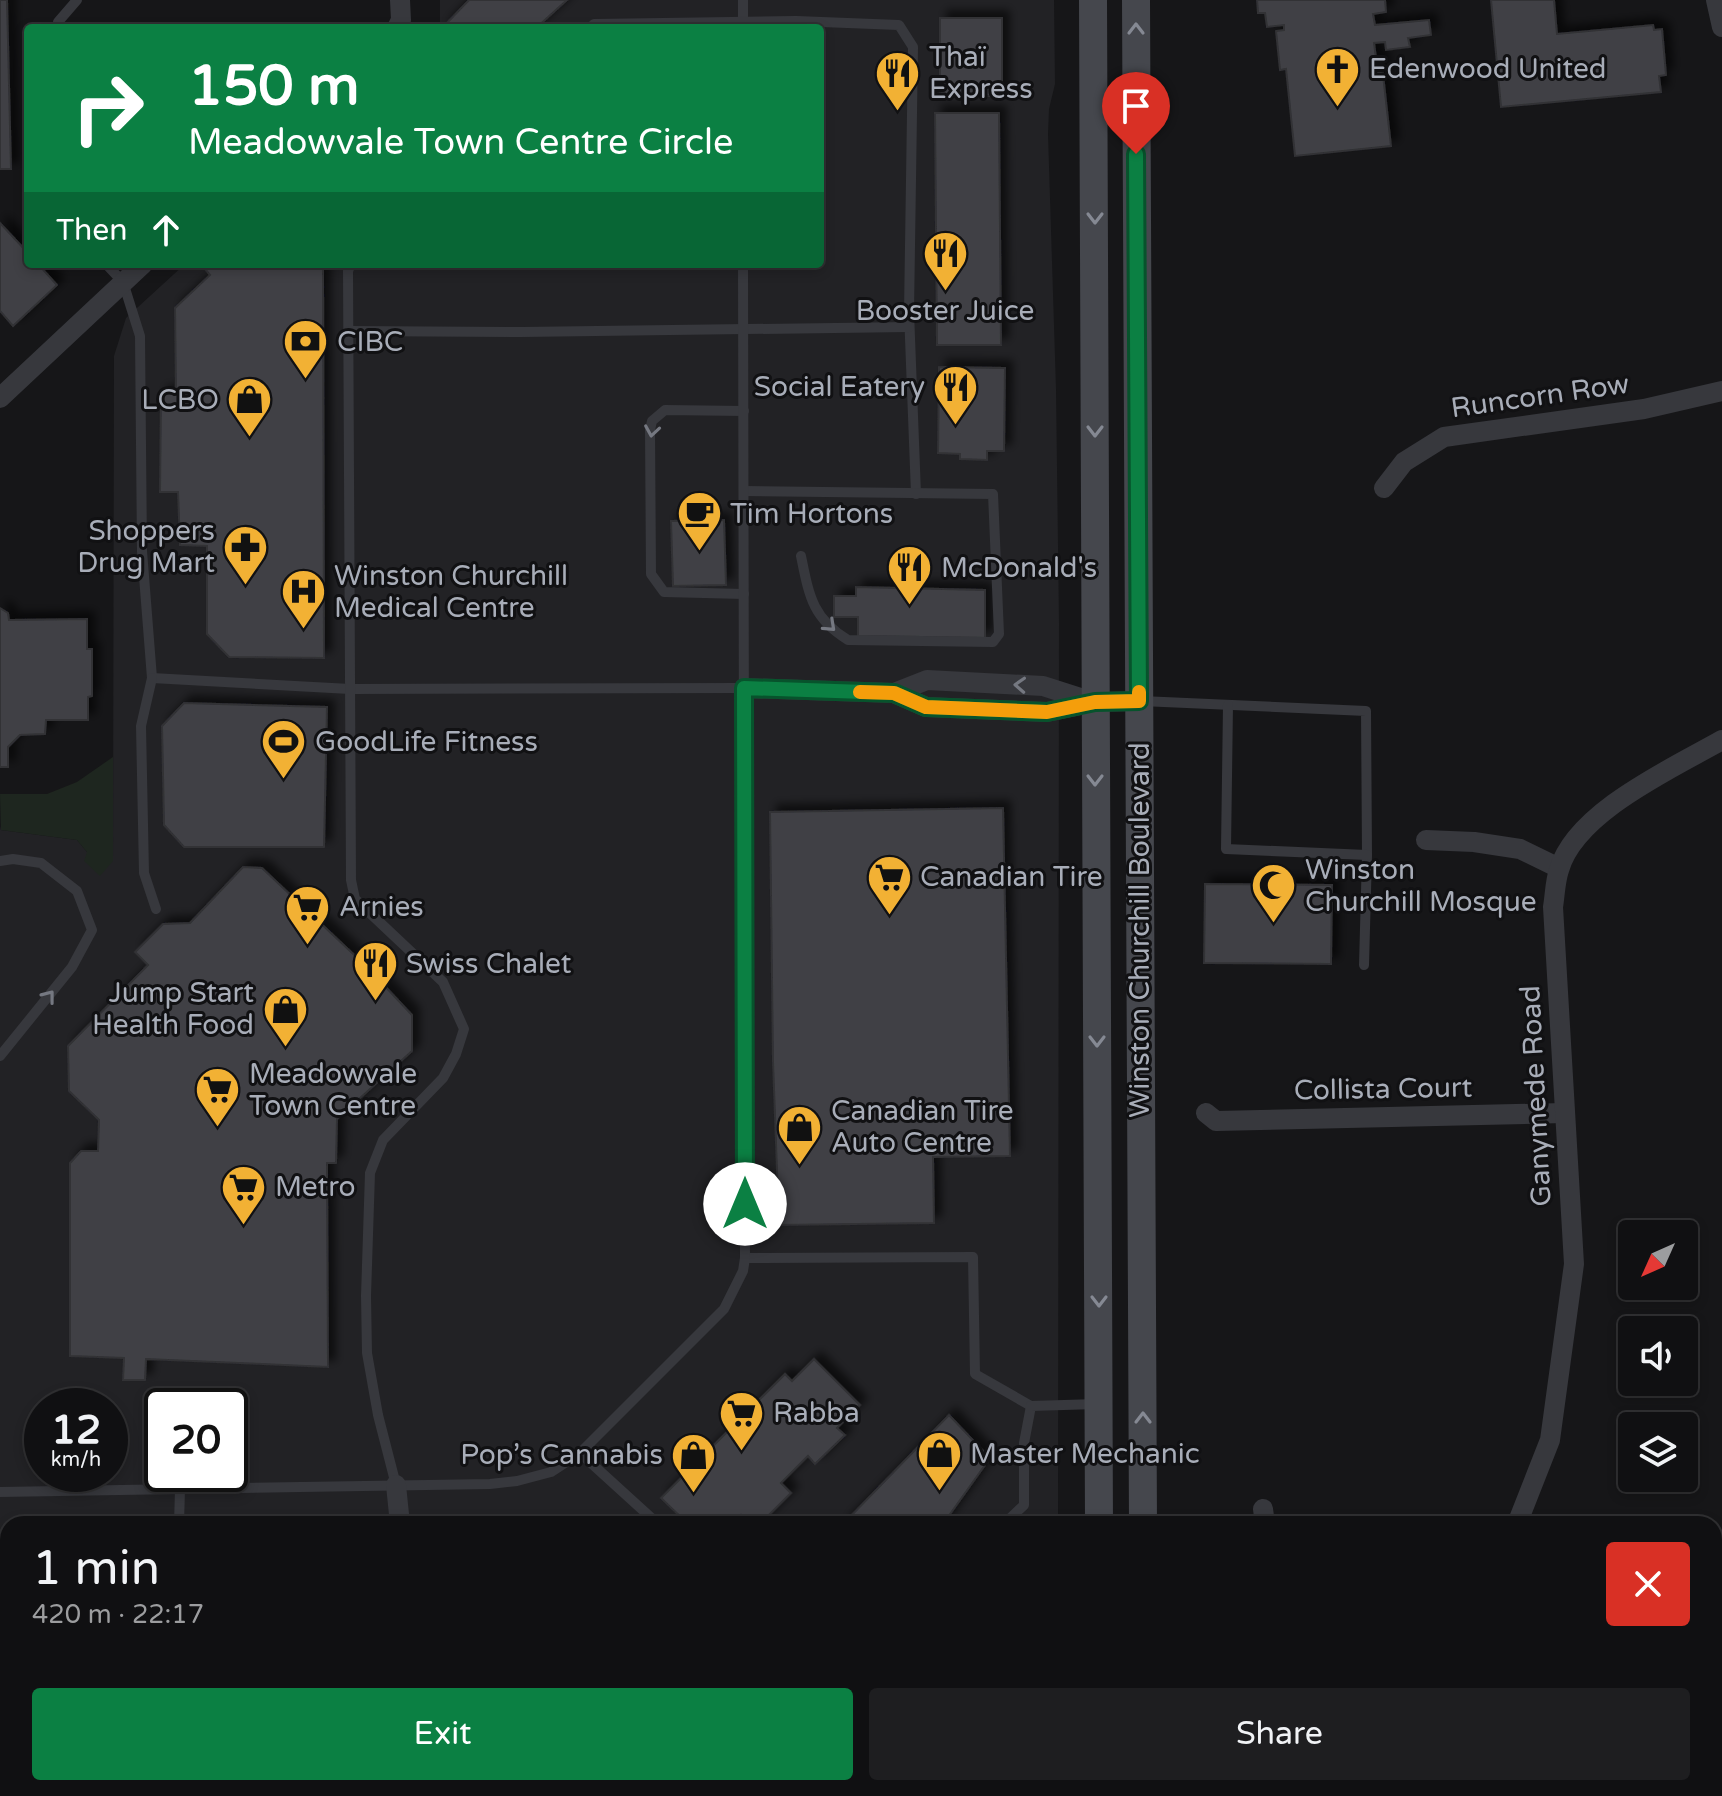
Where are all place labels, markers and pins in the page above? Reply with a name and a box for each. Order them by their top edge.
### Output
place label: Thaï Express [929,40,1033,106]
church icon: Edenwood United [1314,45,1362,108]
restaurant icon: Thaï Express [874,49,922,112]
place label: Edenwood United [1369,52,1607,86]
pin [1102,72,1170,154]
restaurant icon: Booster Juice [921,230,969,293]
place label: Booster Juice [856,294,1034,328]
bank icon: CIBC [282,318,330,381]
place label: CIBC [337,325,403,359]
restaurant icon: Social Eatery [932,363,980,426]
place label: Social Eatery [754,370,925,404]
shop icon: LCBO [226,376,274,439]
place label: LCBO [141,383,219,417]
cafe icon: Tim Hortons [675,490,723,553]
place label: Tim Hortons [730,497,893,531]
place label: Shoppers Drug Mart [77,514,215,580]
pharmacy icon: Shoppers Drug Mart [222,523,270,586]
restaurant icon: McDonald's [886,544,934,607]
place label: McDonald's [941,551,1097,585]
place label: Winston Churchill Medical Centre [334,559,568,625]
hospital icon: Winston Churchill Medical Centre [279,568,327,631]
sports icon: GoodLife Fitness [260,718,308,781]
place label: GoodLife Fitness [315,725,538,759]
supermarket icon: Canadian Tire [865,853,913,916]
place label: Winston Churchill Mosque [1305,853,1537,919]
place label: Canadian Tire [920,860,1103,894]
mosque icon: Winston Churchill Mosque [1250,862,1298,925]
supermarket icon: Arnies [284,883,332,946]
place label: Arnies [339,890,424,924]
restaurant icon: Swiss Chalet [351,940,399,1003]
place label: Swiss Chalet [406,947,572,981]
place label: Jump Start Health Food [92,976,254,1042]
shop icon: Jump Start Health Food [261,985,309,1048]
place label: Meadowvale Town Centre [249,1057,417,1123]
supermarket icon: Meadowvale Town Centre [194,1066,242,1129]
place label: Canadian Tire Auto Centre [831,1094,1014,1160]
shop icon: Canadian Tire Auto Centre [776,1103,824,1166]
supermarket icon: Metro [220,1163,268,1226]
place label: Metro [275,1170,356,1204]
supermarket icon: Rabba [718,1389,766,1452]
place label: Rabba [773,1396,860,1430]
shop icon: Master Mechanic [915,1430,963,1493]
shop icon: Pop’s Cannabis [670,1431,718,1494]
place label: Master Mechanic [970,1437,1200,1471]
place label: Pop’s Cannabis [460,1438,663,1472]

